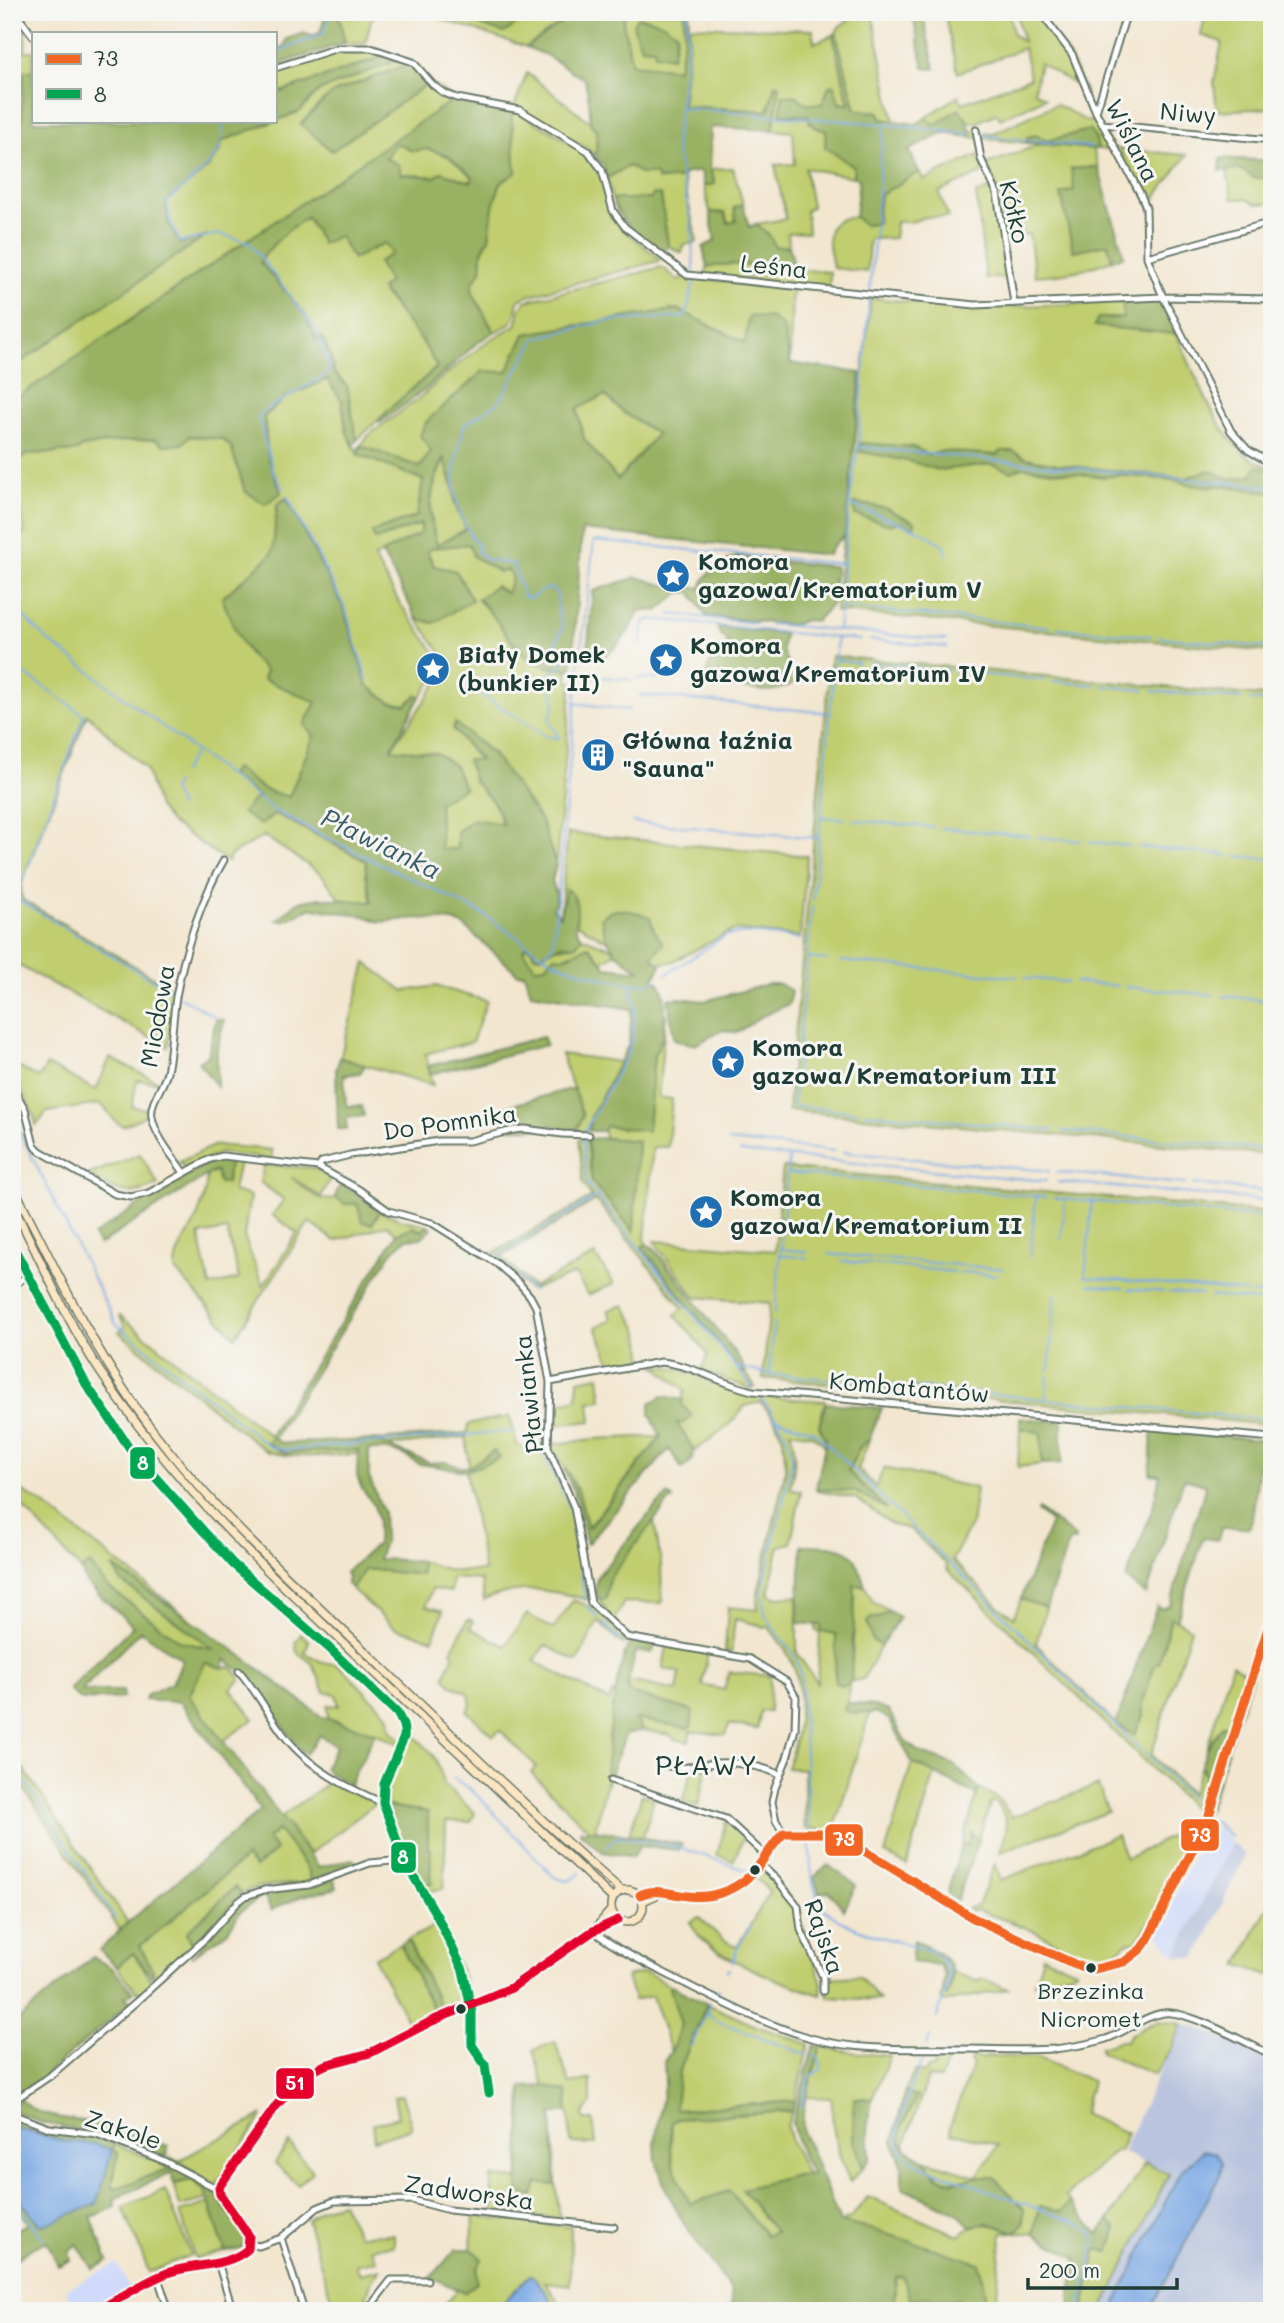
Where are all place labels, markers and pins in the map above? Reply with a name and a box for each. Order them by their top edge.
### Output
place label: Komora gazowa/Krematorium V [698,545,982,604]
place icon: Komora gazowa/Krematorium V [654,557,692,595]
place label: Komora gazowa/Krematorium IV [690,629,986,688]
place label: Biały Domek (bunkier II) [458,638,605,697]
place icon: Komora gazowa/Krematorium IV [647,641,685,679]
place icon: Biały Domek (bunkier II) [414,650,452,688]
place label: Główna łaźnia "Sauna" [622,724,793,783]
building icon: Główna łaźnia "Sauna" [579,736,617,774]
place label: Komora gazowa/Krematorium III [752,1031,1057,1090]
place icon: Komora gazowa/Krematorium III [709,1043,747,1081]
place label: Komora gazowa/Krematorium II [730,1181,1023,1240]
place icon: Komora gazowa/Krematorium II [687,1193,725,1231]
unlabelled marker [748,1863,762,1877]
marker: Brzezinka Nicromet [1084,1961,1098,1975]
place label: Brzezinka Nicromet [1037,1976,1145,2033]
unlabelled marker [454,2002,468,2016]

